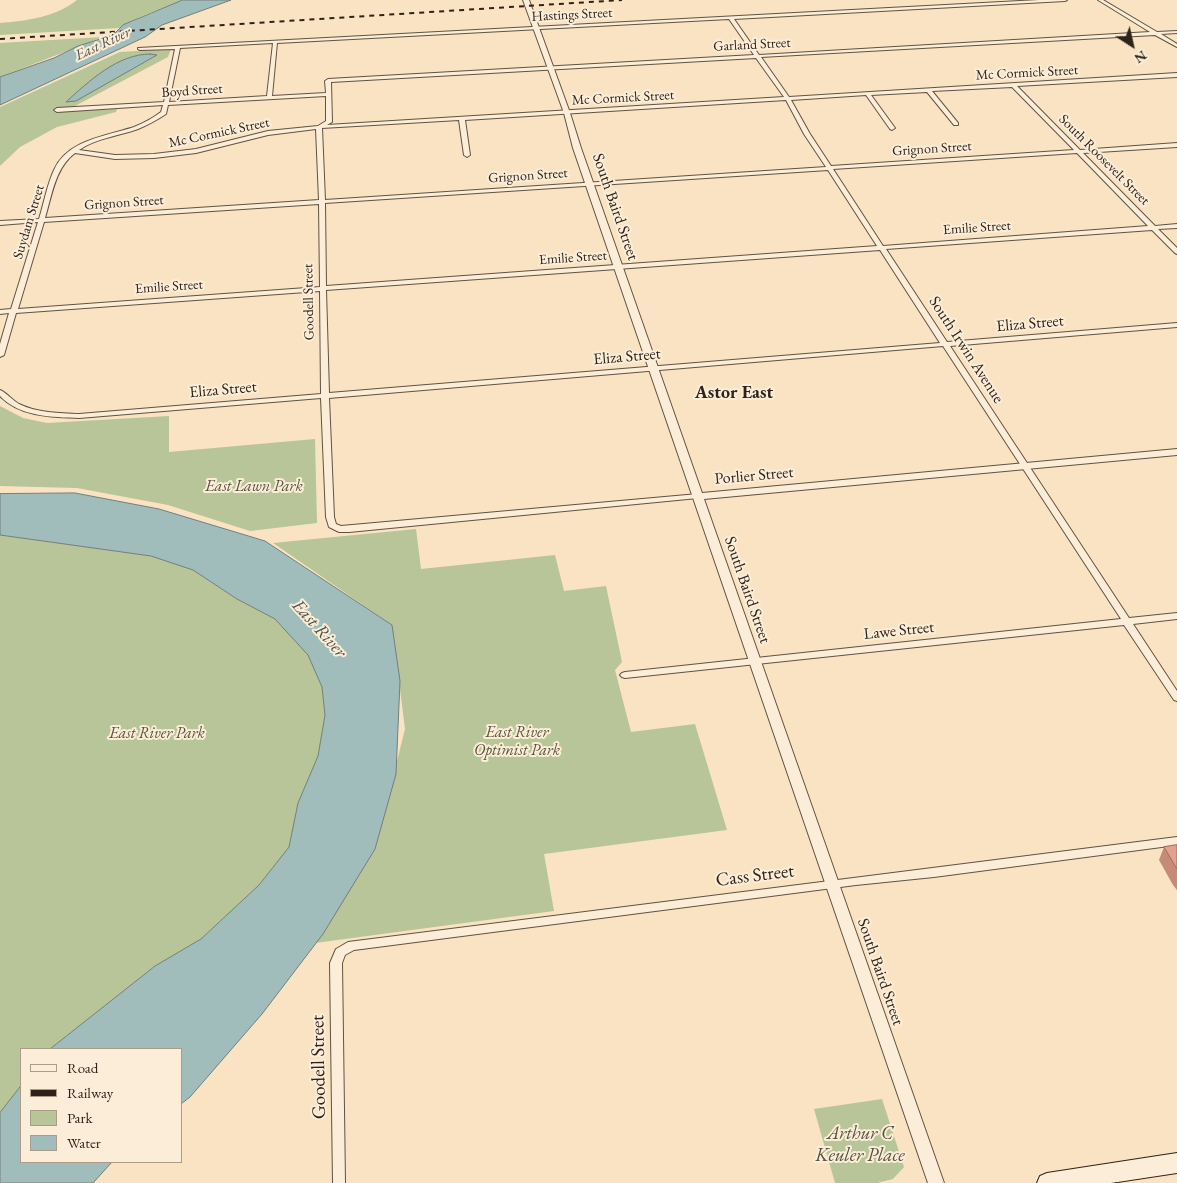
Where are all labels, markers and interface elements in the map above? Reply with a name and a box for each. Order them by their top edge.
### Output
street label: Hastings Street [531,4,613,26]
north arrow [1107,20,1157,70]
water label: East River [72,23,134,65]
street label: Garland Street [713,35,791,55]
text: N [1131,47,1150,68]
street label: Mc Cormick Street [975,62,1079,84]
street label: Boyd Street [161,80,223,102]
street label: Mc Cormick Street [571,87,675,109]
street label: South Roosevelt Street [1055,111,1153,209]
street label: Mc Cormick Street [167,114,271,152]
street label: Grignon Street [892,138,972,160]
street label: South Baird Street [588,151,642,263]
street label: Grignon Street [488,165,568,187]
street label: Suydam Street [10,183,48,261]
street label: Grignon Street [84,192,164,214]
street label: Emilie Street [942,217,1012,239]
street label: Emilie Street [538,247,608,269]
street label: Goodell Street [300,263,318,341]
street label: Emilie Street [134,276,204,298]
street label: South Irwin Avenue [924,293,1008,407]
street label: Eliza Street [996,311,1064,337]
street label: Eliza Street [593,344,661,370]
street label: Eliza Street [189,377,257,403]
district label: Astor East [695,382,773,404]
street label: Porlier Street [714,463,794,489]
park label: East Lawn Park [205,477,303,497]
street label: South Baird Street [720,534,774,646]
water label: East River [287,595,351,663]
street label: Lawe Street [863,618,935,644]
park label: East River Optimist Park [474,723,560,761]
park label: East River Park [109,724,205,744]
street label: Cass Street [714,860,796,892]
street label: South Baird Street [853,916,907,1028]
street label: Goodell Street [307,1015,331,1119]
legend [20,1048,182,1163]
text: Road [67,1058,98,1077]
text: Railway [67,1083,113,1102]
text: Park [67,1108,93,1127]
park label: Arthur C Keuler Place [815,1123,905,1167]
text: Water [67,1133,101,1152]

